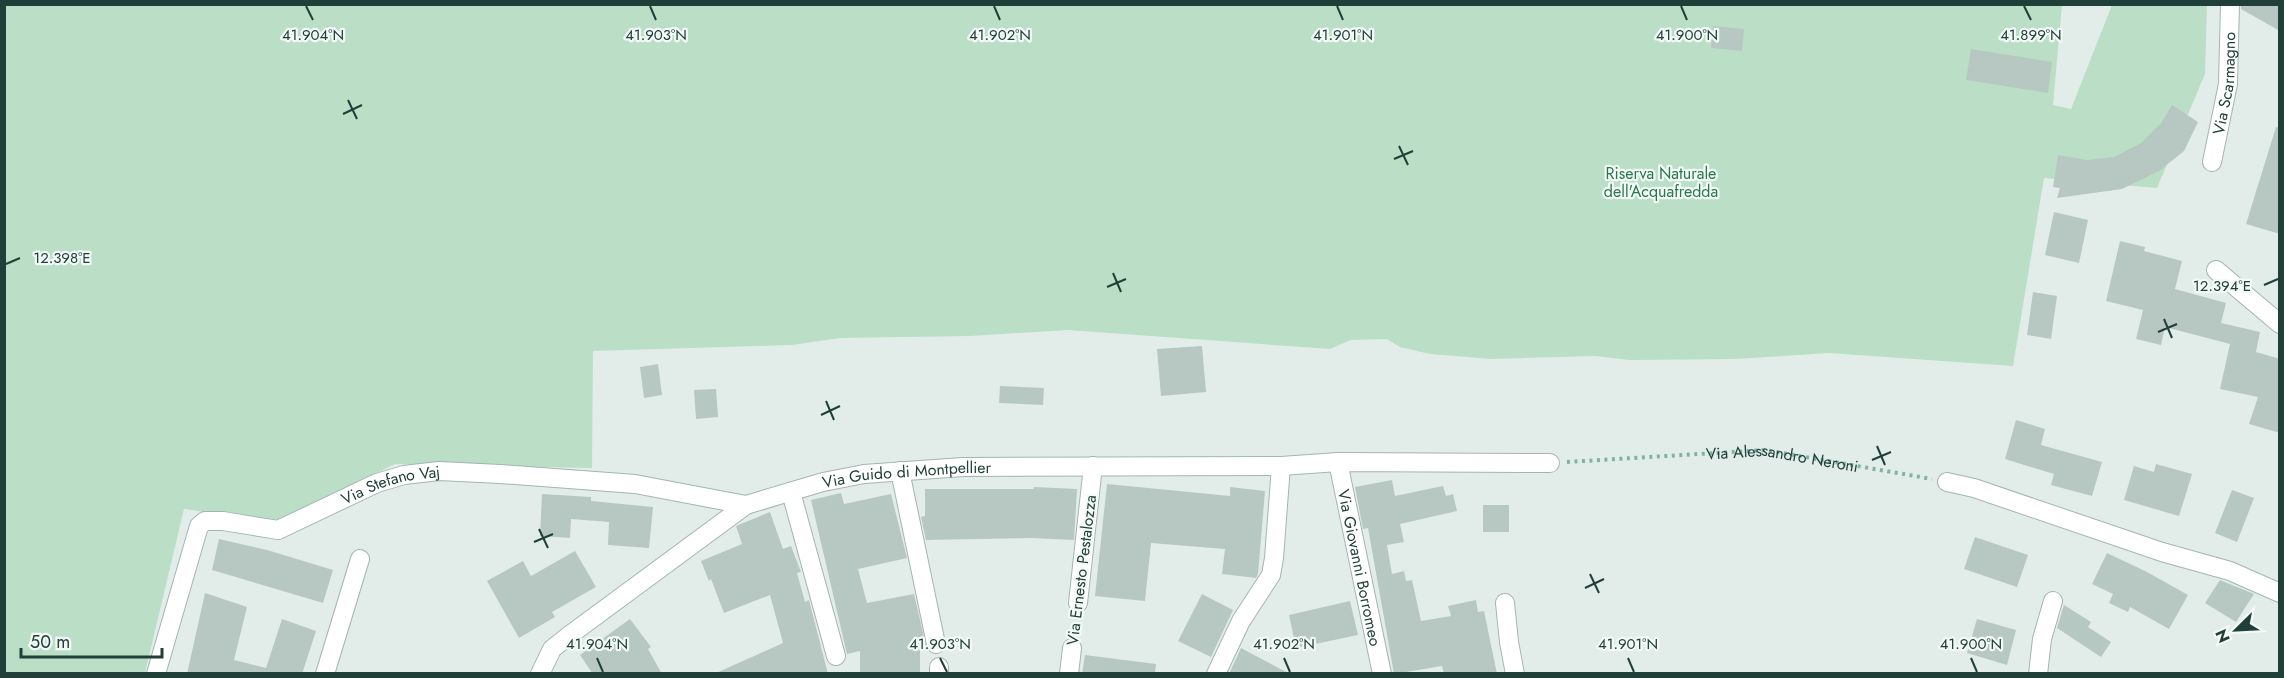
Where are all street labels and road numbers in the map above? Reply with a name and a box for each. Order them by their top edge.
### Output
street label: Via Scarmagno [2207,31,2241,137]
street label: Via Alessandro Neroni [1705,439,1860,478]
street label: Via Guido di Montpellier [820,456,992,494]
street label: Via Stefano Vaj [337,460,441,510]
street label: Via Giovanni Borromeo [1332,487,1387,649]
street label: Via Ernesto Pestalozza [1061,493,1102,647]

